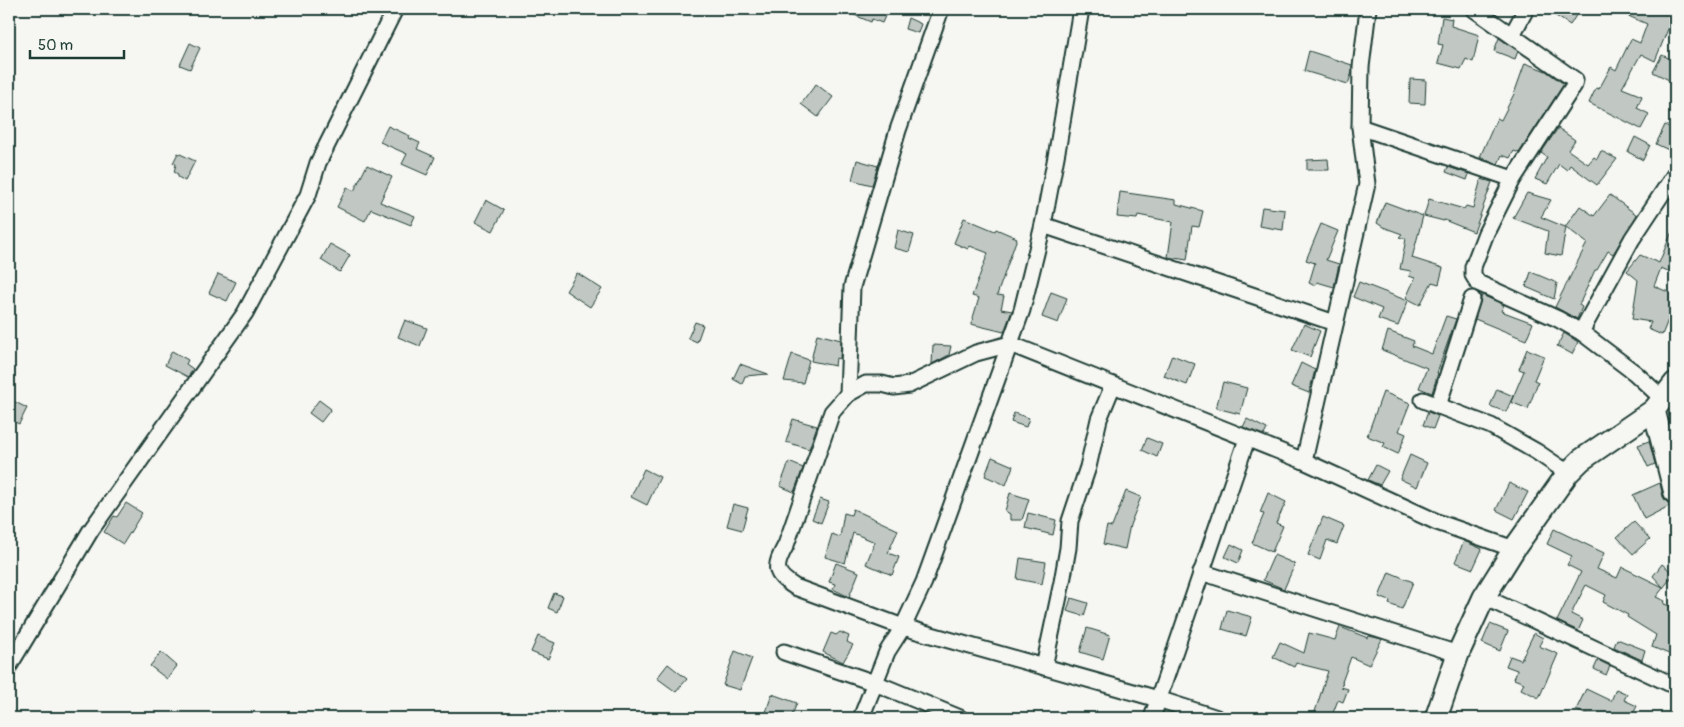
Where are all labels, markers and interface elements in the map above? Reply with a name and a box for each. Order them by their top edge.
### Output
scale bar [30,28,124,60]
text: 50 m [38,36,73,55]

